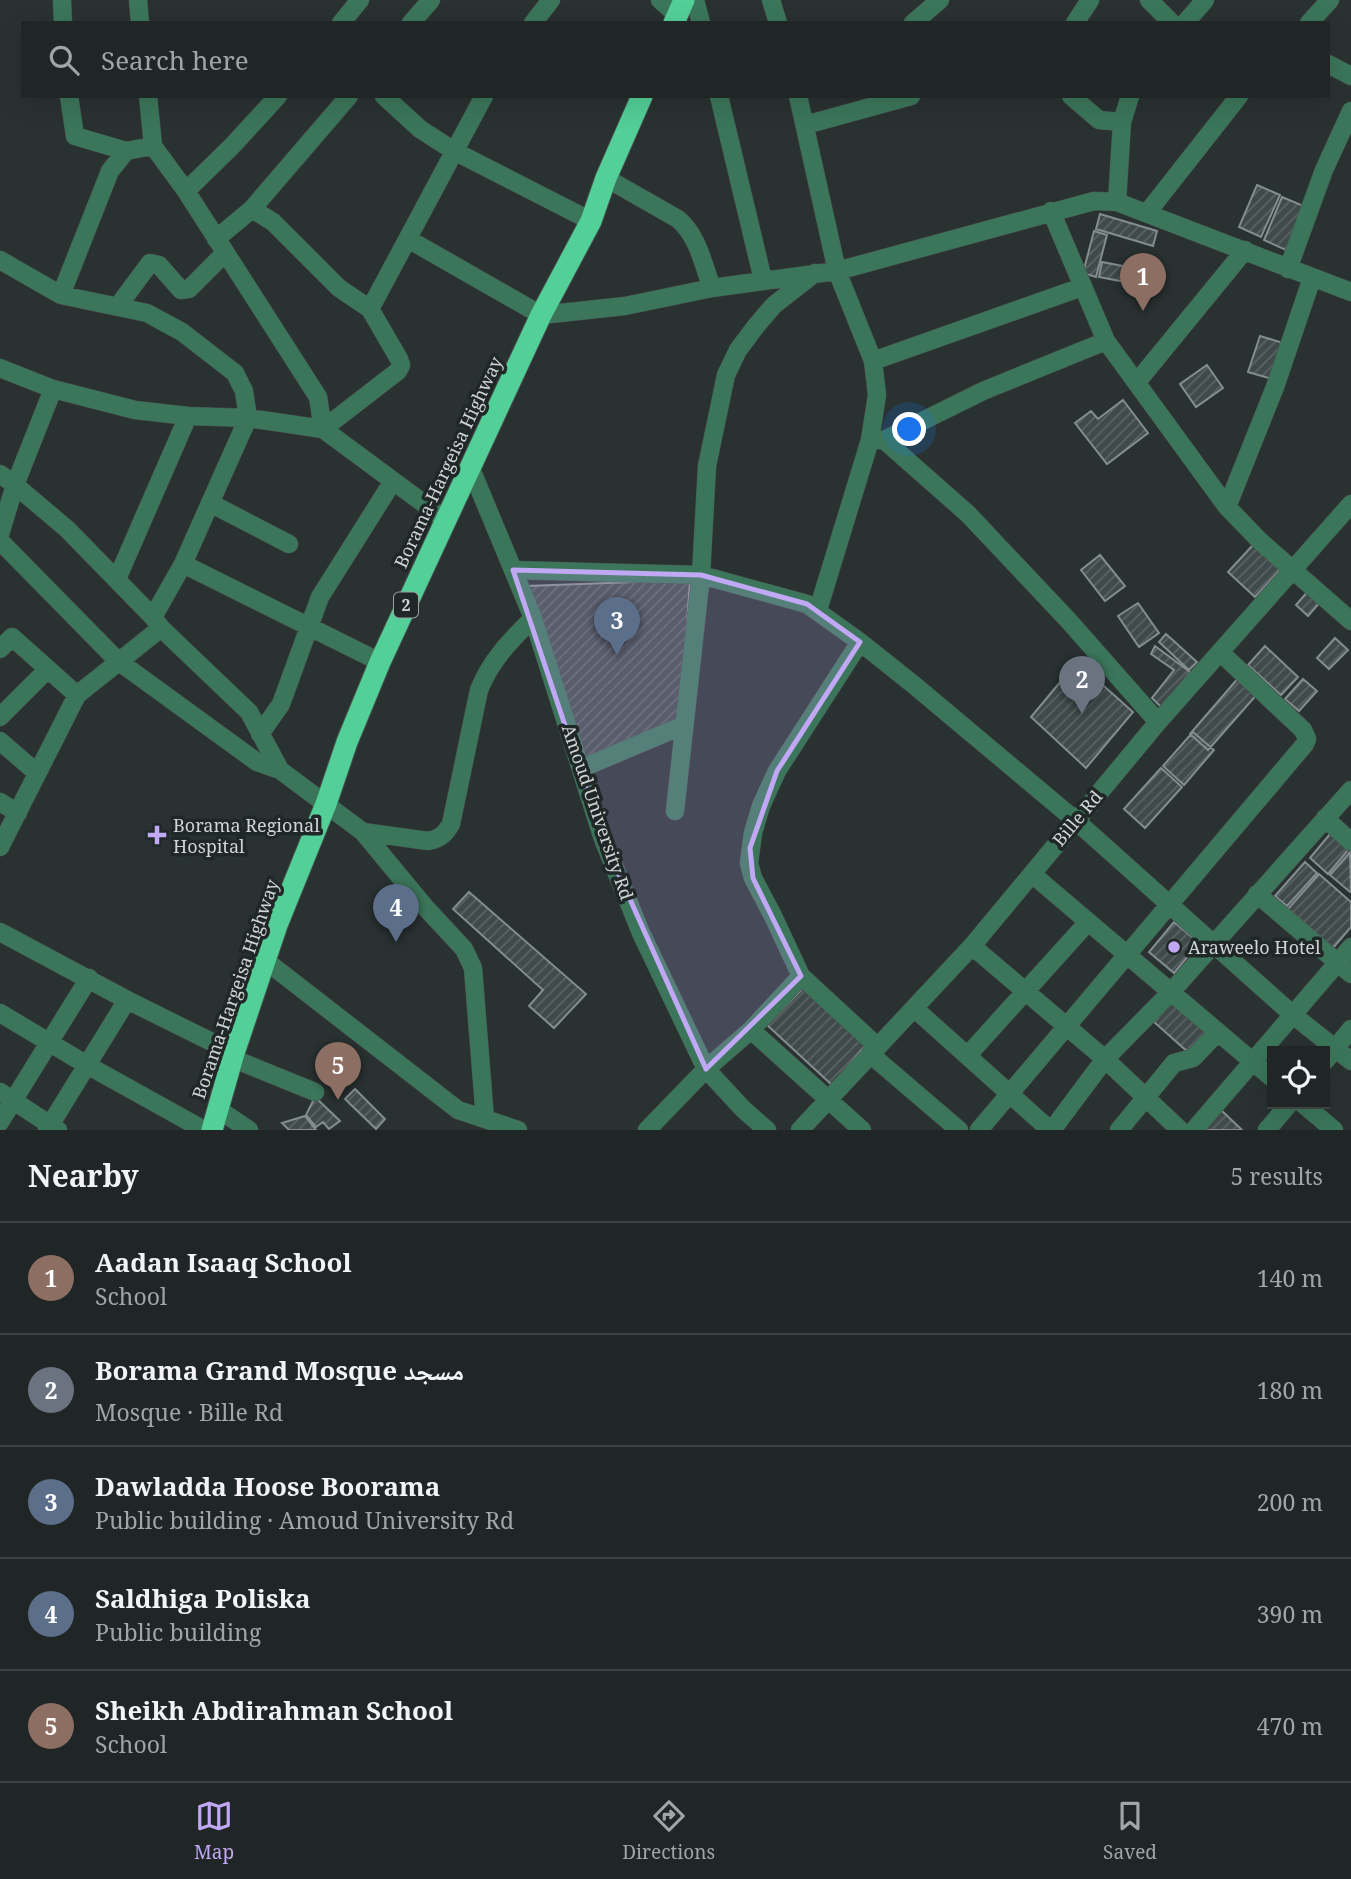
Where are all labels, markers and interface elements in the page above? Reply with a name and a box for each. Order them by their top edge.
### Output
search box [21,21,1330,98]
icon: search [45,41,83,79]
text: Search here [101,42,249,78]
pin: 1 [1120,253,1166,311]
street label: Borama-Hargeisa Highway [388,352,508,572]
your location [892,412,926,446]
road number: 2 [394,592,418,618]
pin: 3 [594,597,640,655]
pin: 2 [1059,656,1105,714]
street label: Amoud University Rd [557,721,639,903]
street label: Bille Rd [1047,785,1107,851]
place label: Borama Regional Hospital [173,813,320,858]
marker: Borama Regional Hospital [147,825,167,845]
street label: Borama-Hargeisa Highway [186,875,284,1102]
pin: 4 [373,884,419,942]
place label: Araweelo Hotel [1188,935,1321,959]
marker: Araweelo Hotel [1166,939,1182,955]
pin: 5 [315,1042,361,1100]
map controls [1267,1046,1330,1109]
button: locate [1267,1046,1330,1109]
text: Nearby [28,1155,139,1196]
text: 5 results [1230,1160,1323,1192]
text: Aadan Isaaq School [95,1244,352,1280]
text: 1 [45,1262,58,1294]
text: 140 m [1257,1262,1323,1294]
text: School [95,1280,167,1312]
text: Borama Grand Mosque مسجد [95,1352,464,1388]
text: 2 [45,1374,58,1406]
text: 180 m [1257,1374,1323,1406]
text: Mosque · Bille Rd [95,1396,283,1428]
text: Dawladda Hoose Boorama [95,1468,440,1504]
text: 3 [45,1486,58,1518]
text: 200 m [1257,1486,1323,1518]
text: Public building · Amoud University Rd [95,1504,514,1536]
text: Saldhiga Poliska [95,1580,311,1616]
text: 4 [45,1598,58,1630]
text: 390 m [1257,1598,1323,1630]
text: Public building [95,1616,261,1648]
text: Sheikh Abdirahman School [95,1692,453,1728]
text: 5 [45,1710,58,1742]
text: 470 m [1257,1710,1323,1742]
text: School [95,1728,167,1760]
tab: Map [194,1797,234,1865]
tab: Directions [622,1797,715,1865]
tab: Saved [1103,1797,1157,1865]

